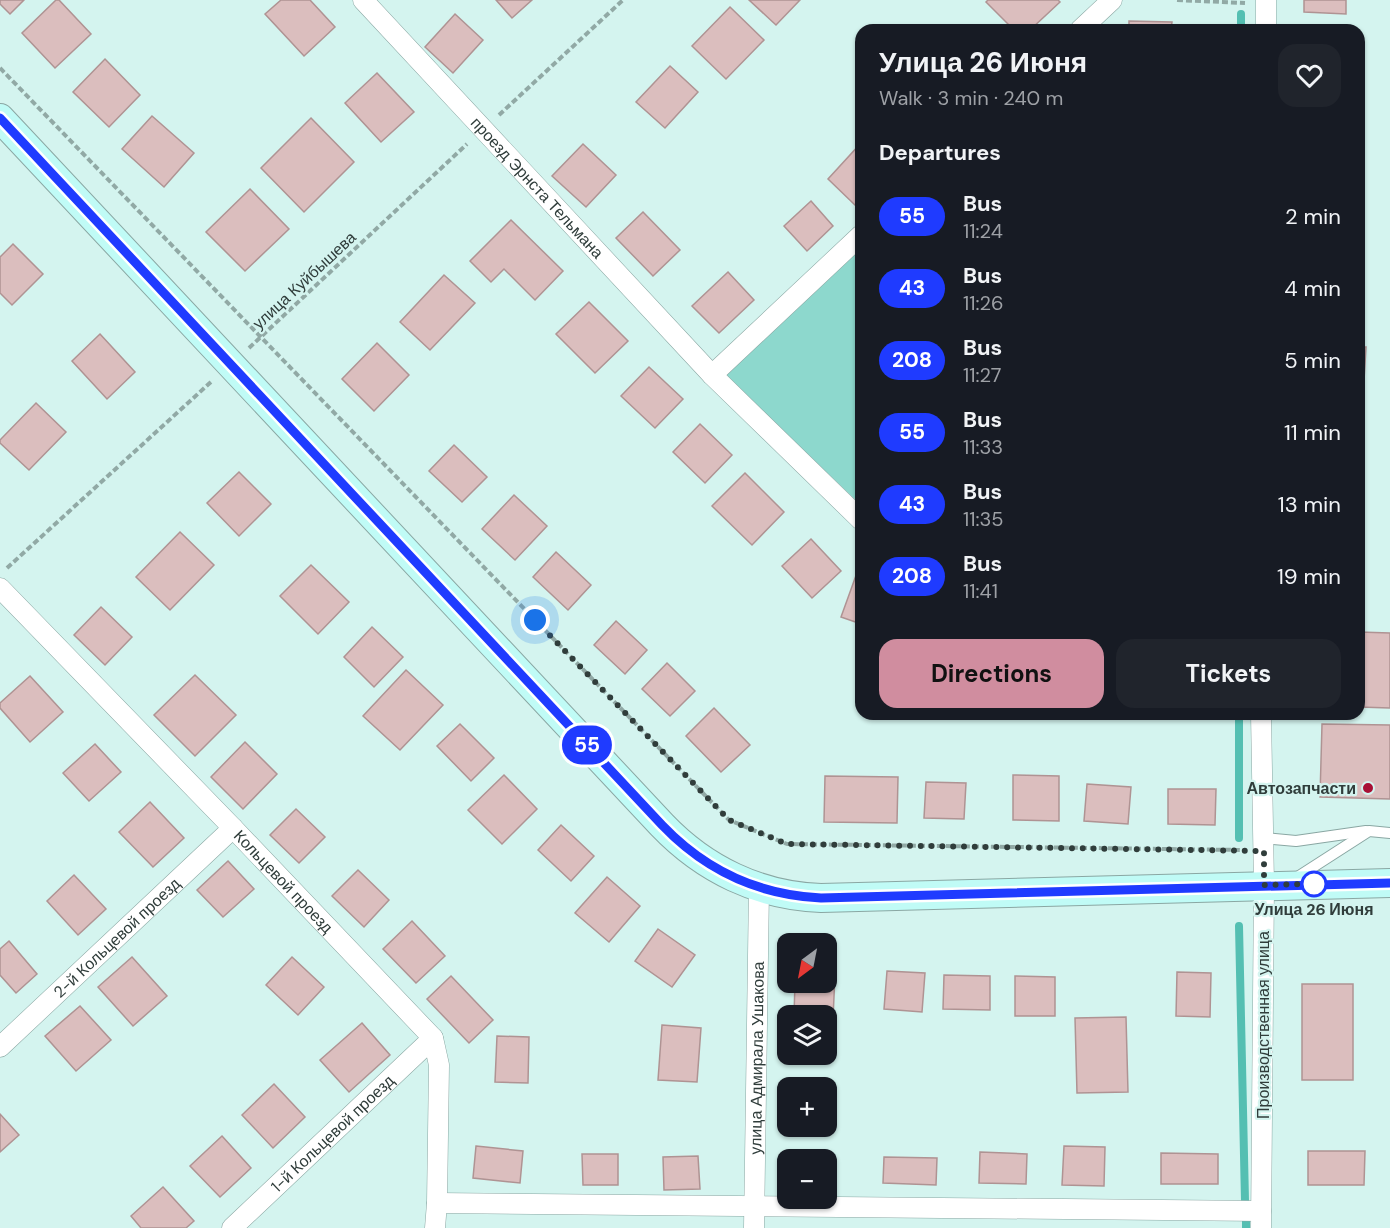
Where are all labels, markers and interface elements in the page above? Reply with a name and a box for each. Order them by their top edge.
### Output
text: Улица 26 Июня [879,44,1087,81]
button: heart [1278,44,1341,107]
text: Walk · 3 min · 240 m [879,85,1063,111]
street label: проезд Эрнста Тельмана [466,113,608,263]
text: Departures [879,138,1001,167]
text: Bus [963,189,1002,218]
text: 55 [899,202,925,230]
text: 2 min [1285,202,1341,231]
text: 11:24 [963,218,1003,244]
street label: улица Куйбышева [248,227,361,334]
text: Bus [963,261,1002,290]
text: 43 [899,274,925,302]
text: 4 min [1284,274,1341,303]
text: 11:26 [963,290,1004,316]
text: Bus [963,333,1002,362]
text: 208 [892,346,932,374]
text: 5 min [1284,346,1341,375]
text: 11:27 [963,362,1001,388]
text: Bus [963,405,1002,434]
text: 55 [899,418,925,446]
text: 11 min [1284,418,1341,447]
text: 11:33 [963,434,1003,460]
text: Bus [963,477,1002,506]
text: 43 [899,490,925,518]
text: 13 min [1278,490,1341,519]
text: 11:35 [963,506,1004,532]
text: Bus [963,549,1002,578]
text: 208 [892,562,932,590]
text: 19 min [1277,562,1341,591]
text: 11:41 [963,578,998,604]
your location [520,605,550,635]
button: Directions [879,639,1104,708]
button: Tickets [1116,639,1341,708]
line badge: 55 [560,726,614,764]
text: 55 [574,731,600,759]
place label: Автозапчасти [1247,778,1356,799]
marker: Автозапчасти [1361,781,1375,795]
street label: Кольцевой проезд [229,825,338,938]
marker: Улица 26 Июня [1301,871,1327,897]
street label: 2-й Кольцевой проезд [49,873,185,1002]
place label: Улица 26 Июня [1255,899,1373,920]
street label: Производственная улица [1253,931,1274,1119]
north arrow [777,933,837,993]
map controls [777,933,837,1209]
street label: улица Адмирала Ушакова [745,961,769,1155]
button: layers [777,1005,837,1065]
street label: 1-й Кольцевой проезд [267,1070,399,1197]
button: + [777,1077,837,1137]
button: − [777,1149,837,1209]

